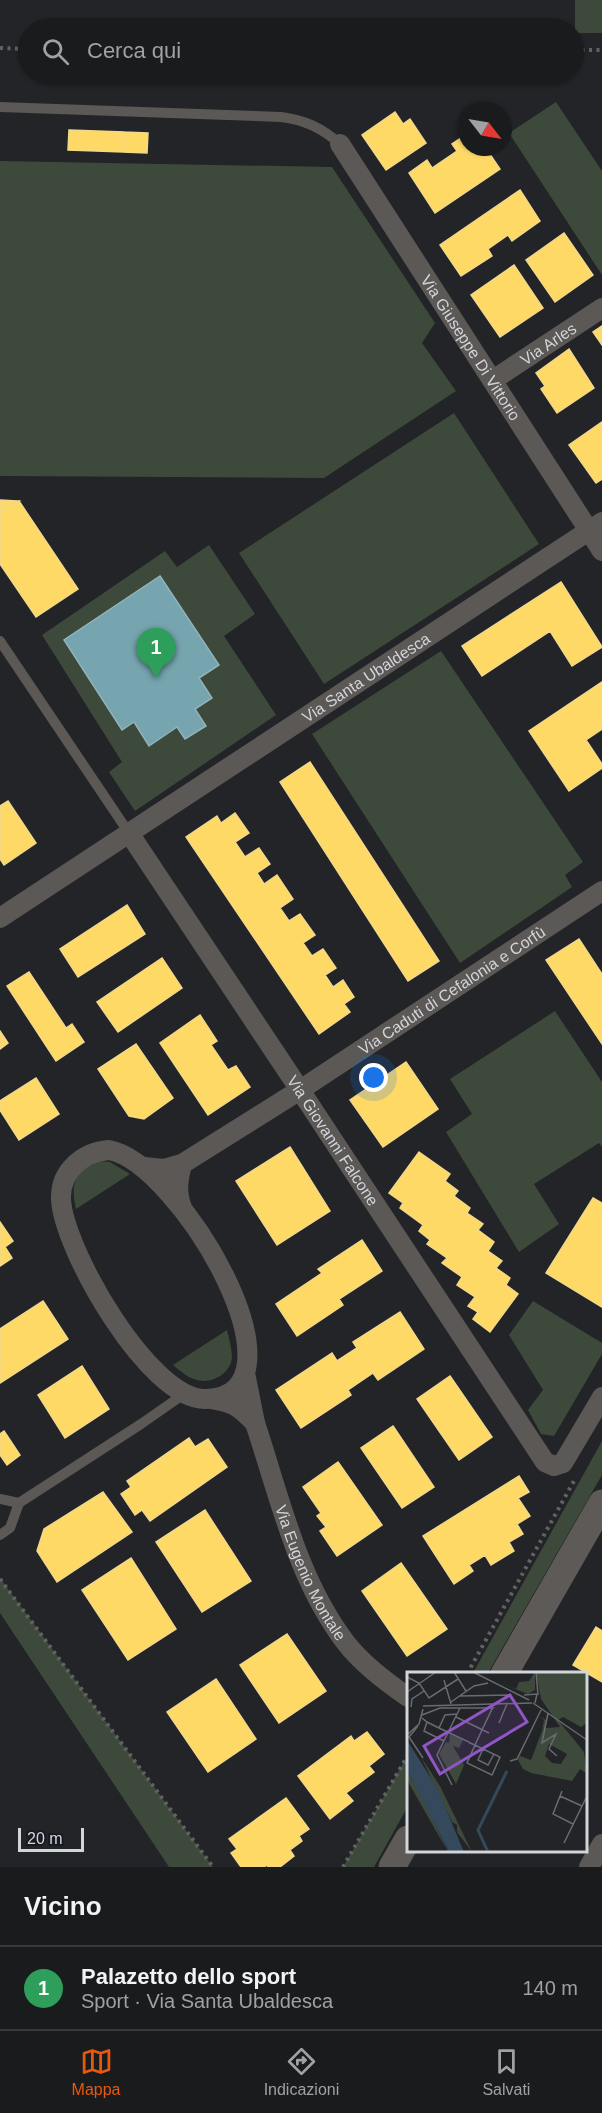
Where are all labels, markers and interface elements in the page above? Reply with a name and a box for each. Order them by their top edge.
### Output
search box [18,18,584,84]
icon: search [39,35,72,68]
text: Cerca qui [87,38,181,63]
north arrow [458,102,512,156]
street label: Via Giuseppe Di Vittorio [418,272,524,423]
street label: Via Arles [517,319,579,368]
pin: 1 [136,628,176,678]
street label: Via Santa Ubaldesca [299,629,433,725]
street label: Via Caduti di Cefalonia e Corfù [355,922,548,1058]
your location [359,1063,388,1092]
street label: Via Giovanni Falcone [284,1072,382,1209]
street label: Via Eugenio Montale [273,1503,350,1643]
inset map [407,1672,587,1852]
scale bar [18,1825,84,1852]
text: 20 m [27,1830,63,1847]
text: Vicino [24,1891,102,1921]
text: Palazetto dello sport [81,1964,296,1989]
text: 1 [38,1977,49,1999]
text: 140 m [522,1977,578,1999]
text: Sport · Via Santa Ubaldesca [81,1990,333,2012]
tab: Mappa [72,2045,120,2099]
tab: Indicazioni [264,2045,339,2099]
tab: Salvati [482,2045,530,2099]

